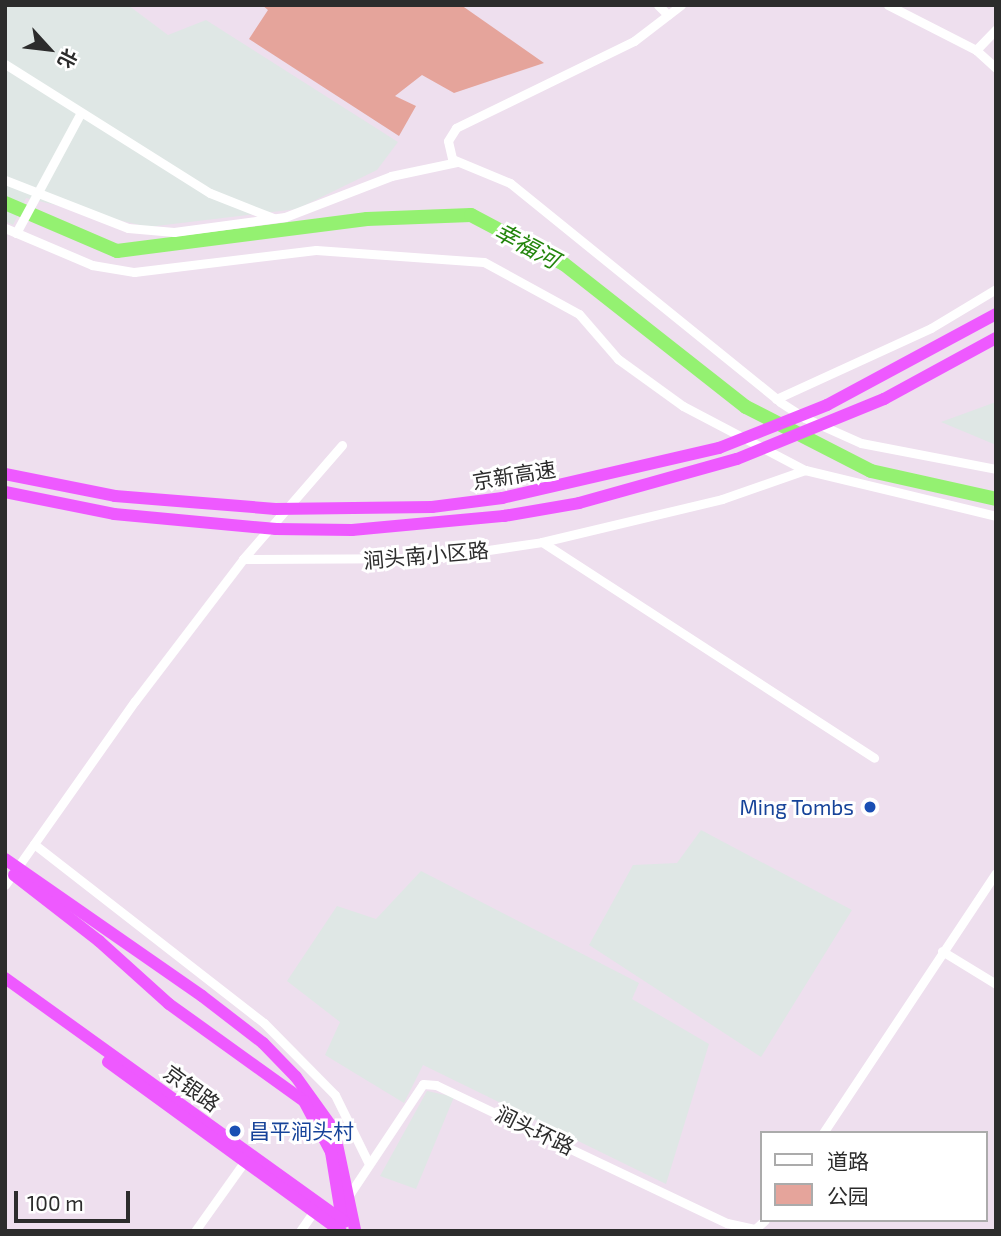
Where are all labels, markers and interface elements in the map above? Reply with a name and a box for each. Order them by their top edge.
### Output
north arrow [14,14,84,84]
text: 北 [54,45,83,72]
water label: 幸福河 [490,217,564,273]
street label: 京新高速 [471,456,557,494]
street label: 涧头南小区路 [362,537,490,573]
place label: Ming Tombs [739,794,854,820]
marker: Ming Tombs [860,797,880,817]
street label: 京银路 [159,1059,225,1117]
street label: 涧头环路 [492,1100,578,1160]
place label: 昌平涧头村 [249,1118,354,1144]
marker: 昌平涧头村 [227,1123,243,1139]
legend [760,1131,987,1222]
text: 道路 [827,1148,869,1173]
scale bar [18,1176,133,1220]
text: 公园 [827,1183,869,1208]
text: 100 m [27,1190,84,1215]

